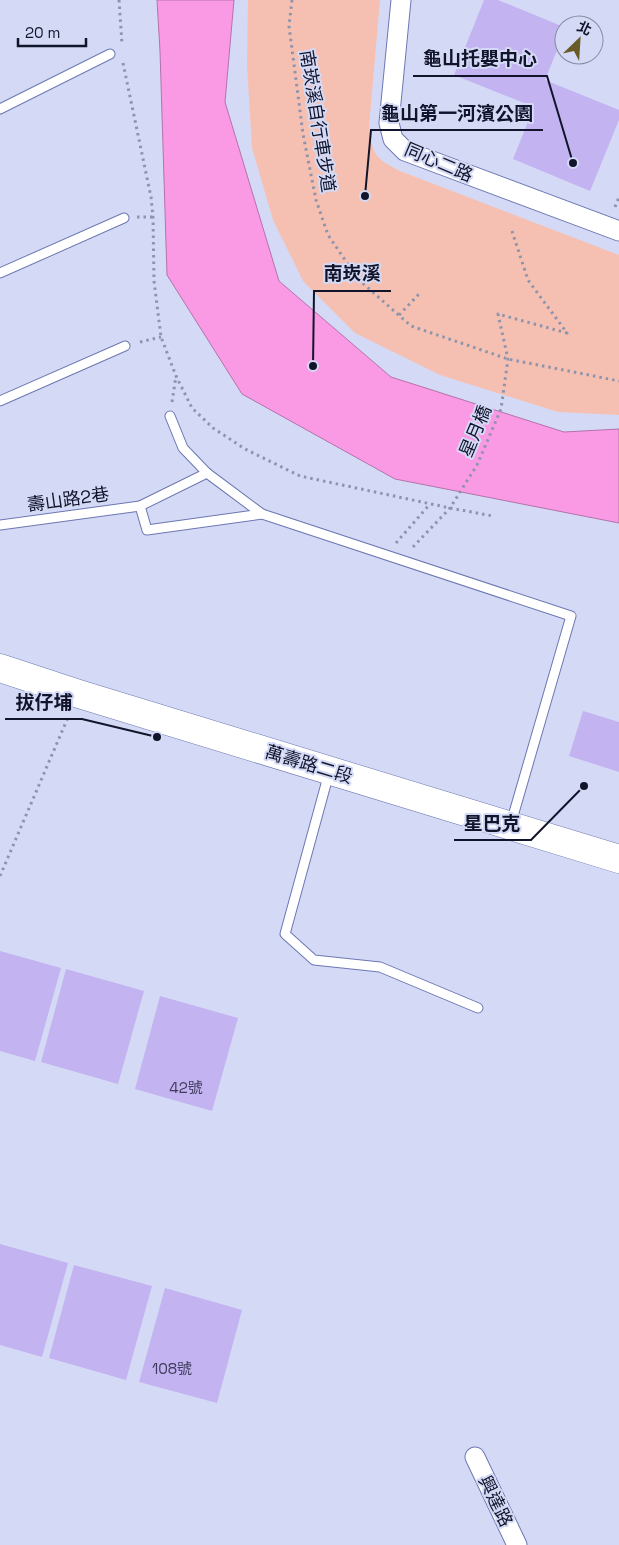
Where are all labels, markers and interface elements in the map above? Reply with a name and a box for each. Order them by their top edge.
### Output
scale bar [18,15,85,47]
north arrow [554,15,604,65]
text: 北 [574,17,595,39]
text: 20 m [25,23,60,42]
callout: 龜山托嬰中心 [413,42,547,76]
text: 龜山托嬰中心 [423,46,537,71]
street label: 南崁溪自行車步道 [295,48,341,194]
callout: 龜山第一河濱公園 [371,96,543,130]
text: 龜山第一河濱公園 [381,101,533,126]
street label: 同心二路 [401,137,477,187]
callout: 南崁溪 [314,257,391,291]
text: 南崁溪 [323,261,381,286]
street label: 星月橋 [454,402,496,460]
street label: 壽山路2巷 [25,482,111,516]
callout: 拔仔埔 [5,685,82,719]
text: 拔仔埔 [15,690,73,715]
street label: 萬壽路二段 [263,740,355,788]
callout: 星巴克 [454,806,531,840]
text: 星巴克 [463,811,521,836]
house number: 42號 [169,1078,203,1097]
house number: 108號 [152,1359,192,1378]
street label: 興達路 [474,1472,518,1530]

